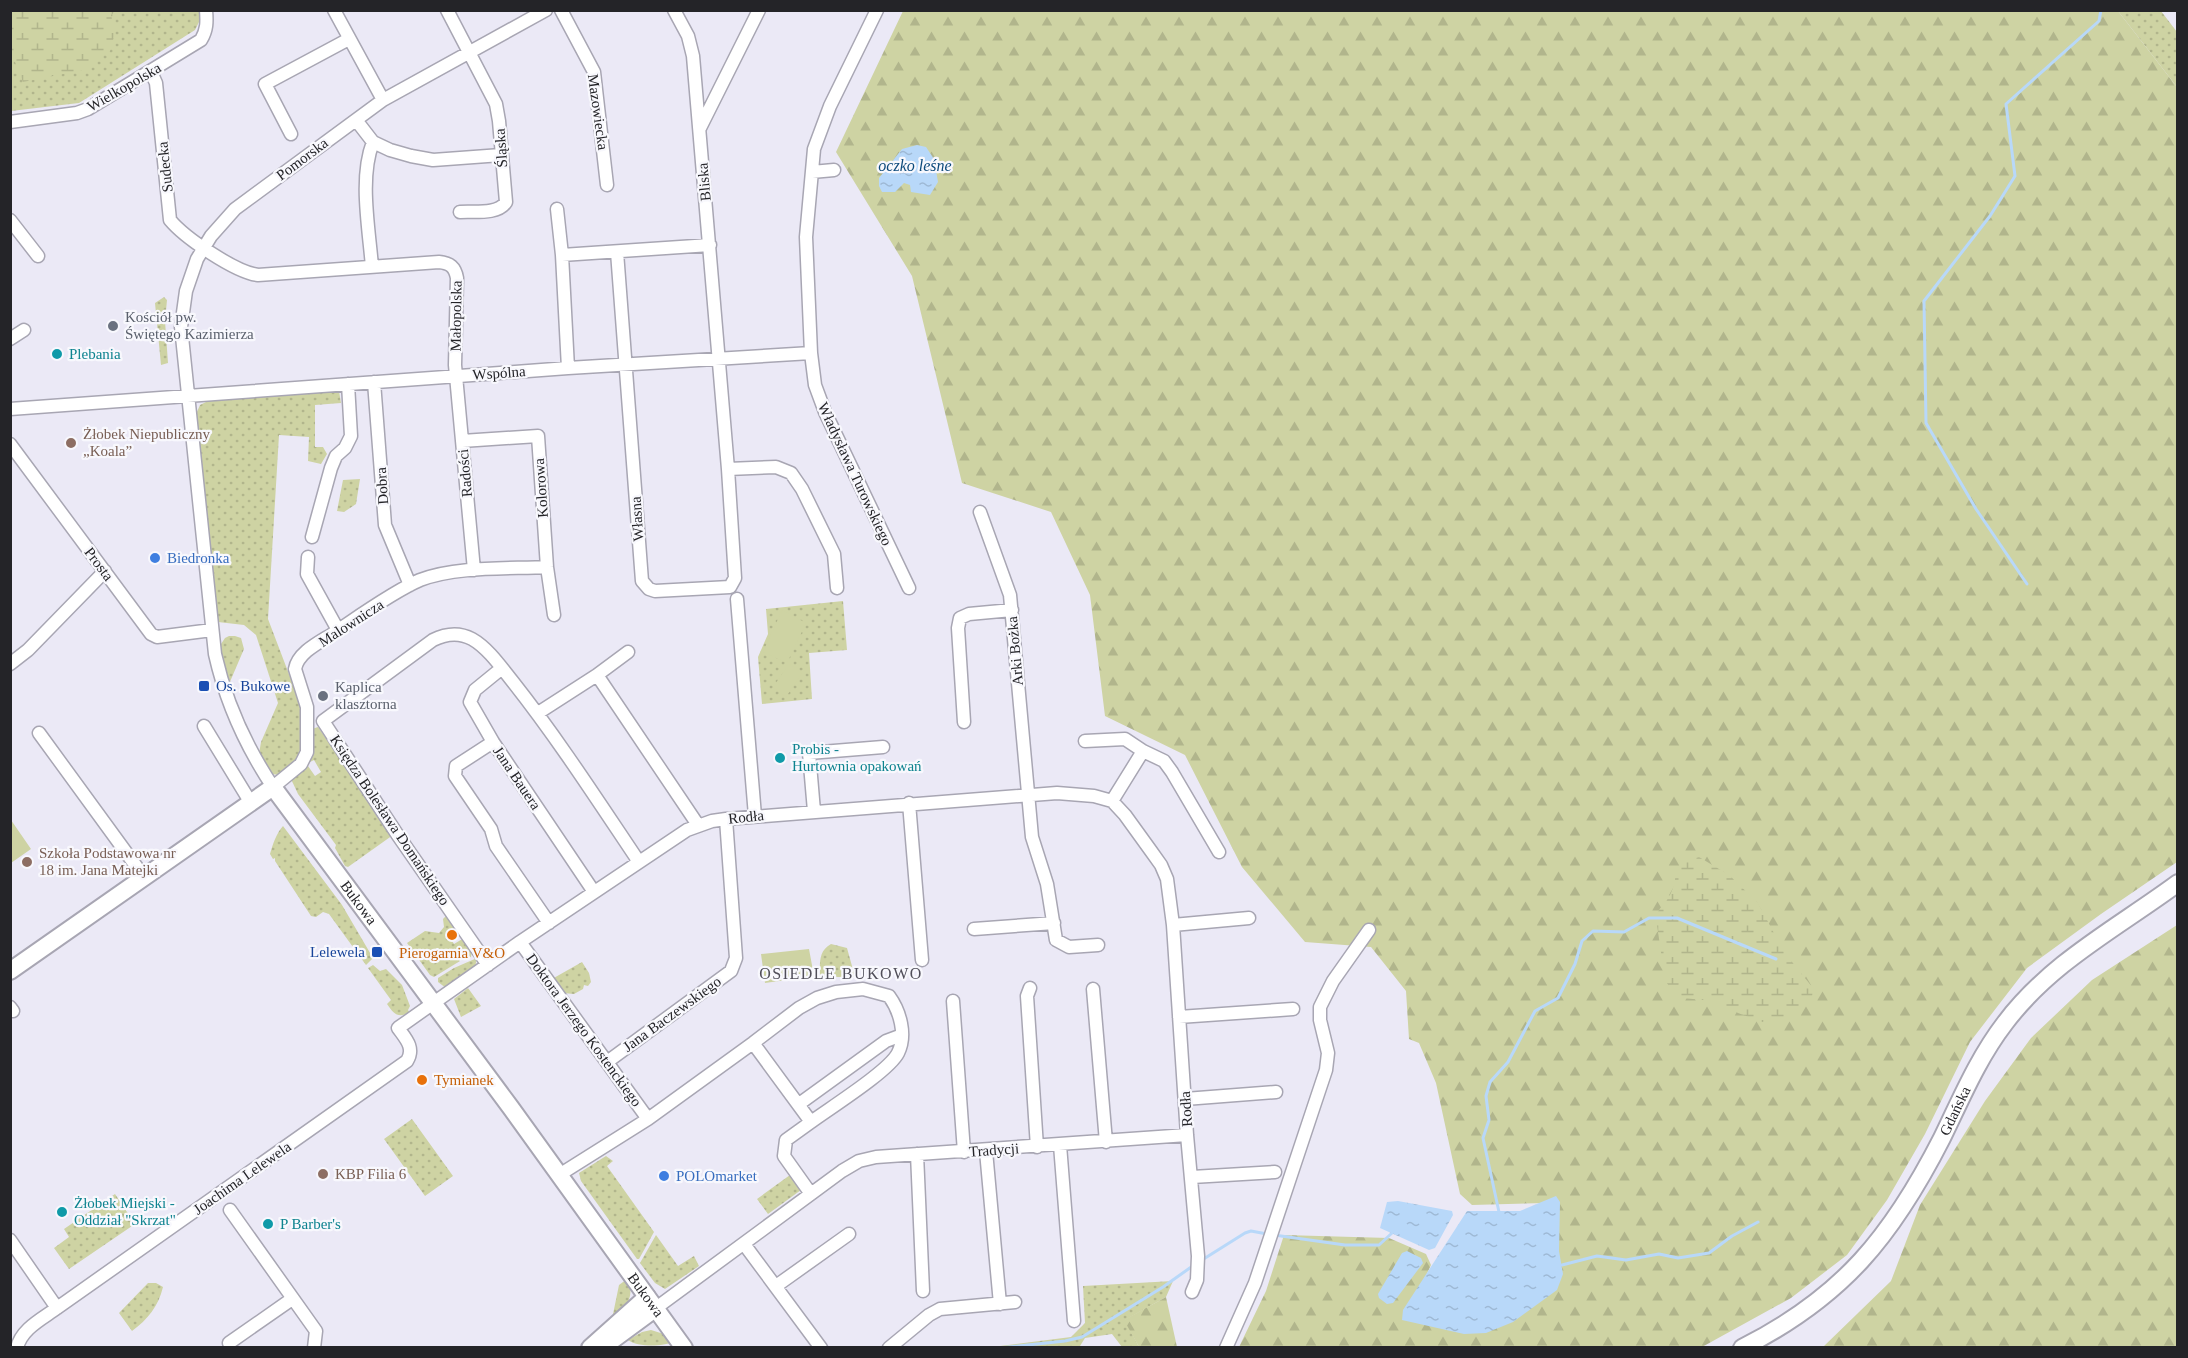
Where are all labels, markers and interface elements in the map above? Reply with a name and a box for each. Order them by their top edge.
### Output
street label: Wielkopolska [84,59,164,115]
street label: Mazowiecka [585,73,611,151]
street label: Śląska [492,128,510,168]
street label: Pomorska [273,134,331,183]
street label: Sudecka [154,141,176,193]
water label: oczko leśne [878,157,952,174]
street label: Bliska [694,162,714,202]
street label: Małopolska [447,280,465,352]
place label: Kościół pw. Świętego Kazimierza [125,309,254,342]
marker: Kościół pw. Świętego Kazimierza [106,319,120,333]
place label: Plebania [69,346,121,362]
marker: Plebania [50,347,64,361]
street label: Wspólna [472,363,526,383]
street label: Władysława Turowskiego [815,400,895,548]
place label: Żłobek Niepubliczny „Koala” [83,426,211,459]
marker: Żłobek Niepubliczny „Koala” [64,436,78,450]
street label: Radości [455,448,475,498]
street label: Kolorowa [531,457,551,518]
street label: Dobra [373,466,391,505]
street label: Własna [627,496,647,542]
street label: Prosta [81,544,117,584]
place label: Biedronka [167,550,230,566]
marker: Biedronka [148,551,162,565]
street label: Malownicza [316,596,387,650]
street label: Arki Bożka [1004,615,1026,686]
place label: Os. Bukowe [216,678,291,694]
marker: Os. Bukowe [197,679,211,693]
place label: Kaplica klasztorna [335,679,397,712]
marker: Kaplica klasztorna [316,689,330,703]
street label: Księdza Bolesława Domańskiego [327,732,453,908]
place label: Probis - Hurtownia opakowań [792,741,922,774]
street label: Jana Bauera [490,743,544,813]
marker: Probis - Hurtownia opakowań [773,751,787,765]
street label: Rodła [727,807,765,827]
place label: Szkoła Podstawowa nr 18 im. Jana Matejki [39,845,176,878]
marker: Szkoła Podstawowa nr 18 im. Jana Matejki [20,855,34,869]
street label: Bukowa [337,878,380,928]
marker: Pierogarnia V&O [445,928,459,942]
place label: Lelewela [310,944,365,960]
marker: Lelewela [370,945,384,959]
place label: Pierogarnia V&O [399,945,505,961]
street label: Doktora Jerzego Kostenckiego [523,950,645,1110]
district label: OSIEDLE BUKOWO [759,965,923,982]
street label: Jana Baczewskiego [620,973,724,1055]
place label: Tymianek [434,1072,494,1088]
marker: Tymianek [415,1073,429,1087]
street label: Gdańska [1936,1083,1974,1138]
street label: Rodła [1177,1090,1195,1127]
street label: Joachima Lelewela [190,1138,294,1218]
street label: Tradycji [968,1140,1020,1160]
place label: KBP Filia 6 [335,1166,407,1182]
marker: KBP Filia 6 [316,1167,330,1181]
place label: POLOmarket [676,1168,758,1184]
marker: POLOmarket [657,1169,671,1183]
place label: Żłobek Miejski - Oddział "Skrzat" [74,1195,176,1228]
marker: Żłobek Miejski - Oddział "Skrzat" [55,1205,69,1219]
place label: P Barber's [280,1216,341,1232]
marker: P Barber's [261,1217,275,1231]
street label: Bukowa [625,1270,667,1320]

